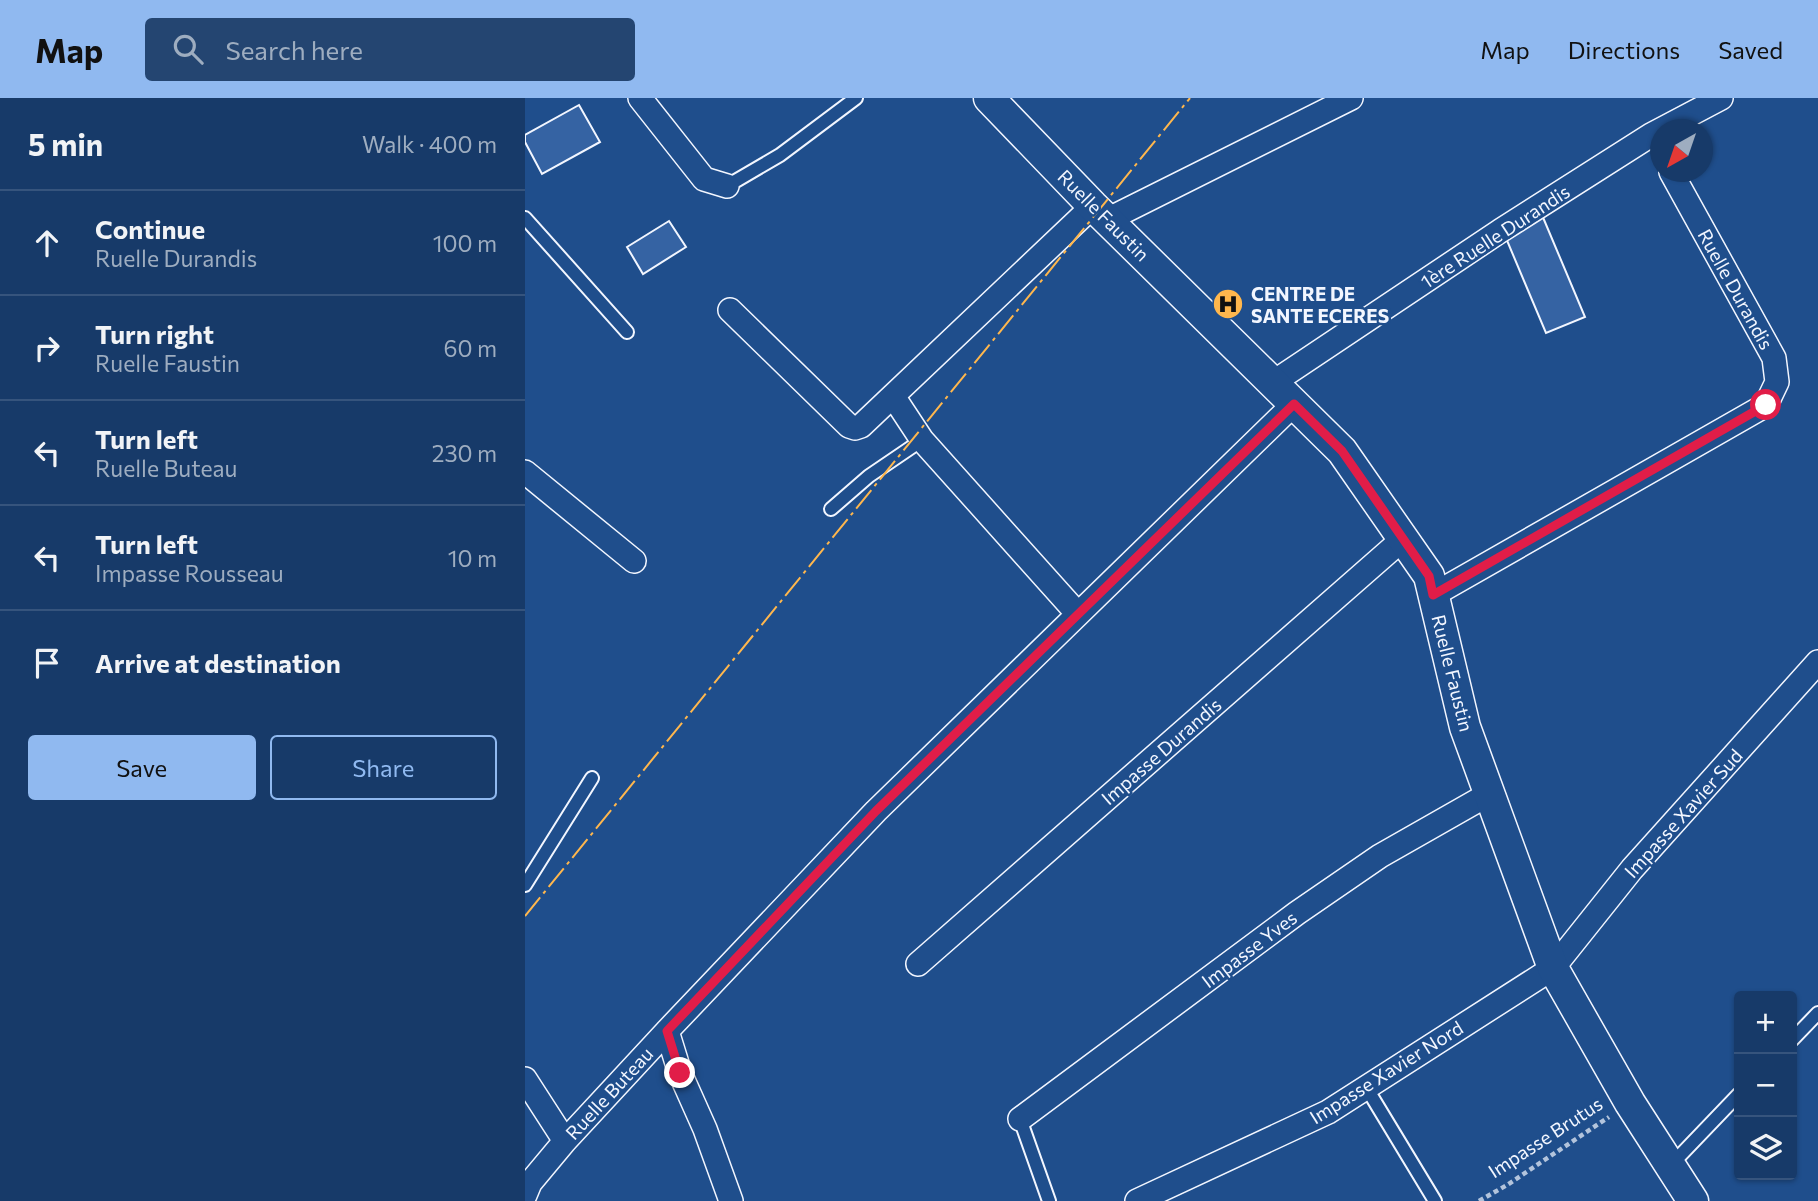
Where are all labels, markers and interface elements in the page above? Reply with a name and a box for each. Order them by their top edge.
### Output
search box [145,18,635,81]
text: Map [35,29,103,70]
icon: search [169,30,207,68]
text: Search here [225,34,363,65]
text: Map [1480,35,1530,64]
text: Directions [1568,35,1680,64]
text: Saved [1718,35,1783,64]
north arrow [1650,119,1713,182]
text: 5 min [28,125,103,162]
text: Walk · 400 m [362,130,497,158]
street label: Ruelle Faustin [1054,165,1154,265]
street label: 1ère Ruelle Durandis [1416,179,1574,293]
text: Continue [95,213,205,244]
icon: ahead [28,224,66,262]
street label: Ruelle Durandis [1693,225,1779,353]
text: 100 m [433,229,497,257]
text: Ruelle Durandis [95,244,257,272]
place label: CENTRE DE SANTE ECERES [1251,282,1389,327]
hospital icon: CENTRE DE SANTE ECERES [1211,287,1245,321]
text: Turn right [95,318,214,349]
icon: right [28,329,66,367]
text: 60 m [444,334,497,362]
text: Ruelle Faustin [95,349,240,377]
route start [1750,389,1781,420]
text: Turn left [95,423,198,454]
icon: left [28,434,66,472]
text: 230 m [432,439,497,467]
text: Ruelle Buteau [95,454,237,482]
text: Turn left [95,528,198,559]
icon: left [28,539,66,577]
text: 10 m [448,544,497,572]
text: Impasse Rousseau [95,559,284,587]
street label: Ruelle Faustin [1427,612,1479,734]
icon: arrive [28,644,66,682]
text: Arrive at destination [95,647,341,678]
street label: Impasse Durandis [1096,693,1226,809]
button: Save [28,735,256,800]
button: Share [270,735,497,800]
street label: Impasse Xavier Sud [1619,744,1747,882]
street label: Impasse Yves [1197,906,1301,992]
map controls [1734,991,1797,1180]
button: + [1734,991,1797,1054]
street label: Impasse Xavier Nord [1305,1016,1467,1128]
street label: Ruelle Buteau [560,1042,658,1144]
button: − [1734,1054,1797,1117]
route end [664,1057,695,1088]
street label: Impasse Brutus [1484,1092,1606,1182]
button: layers [1734,1117,1797,1180]

